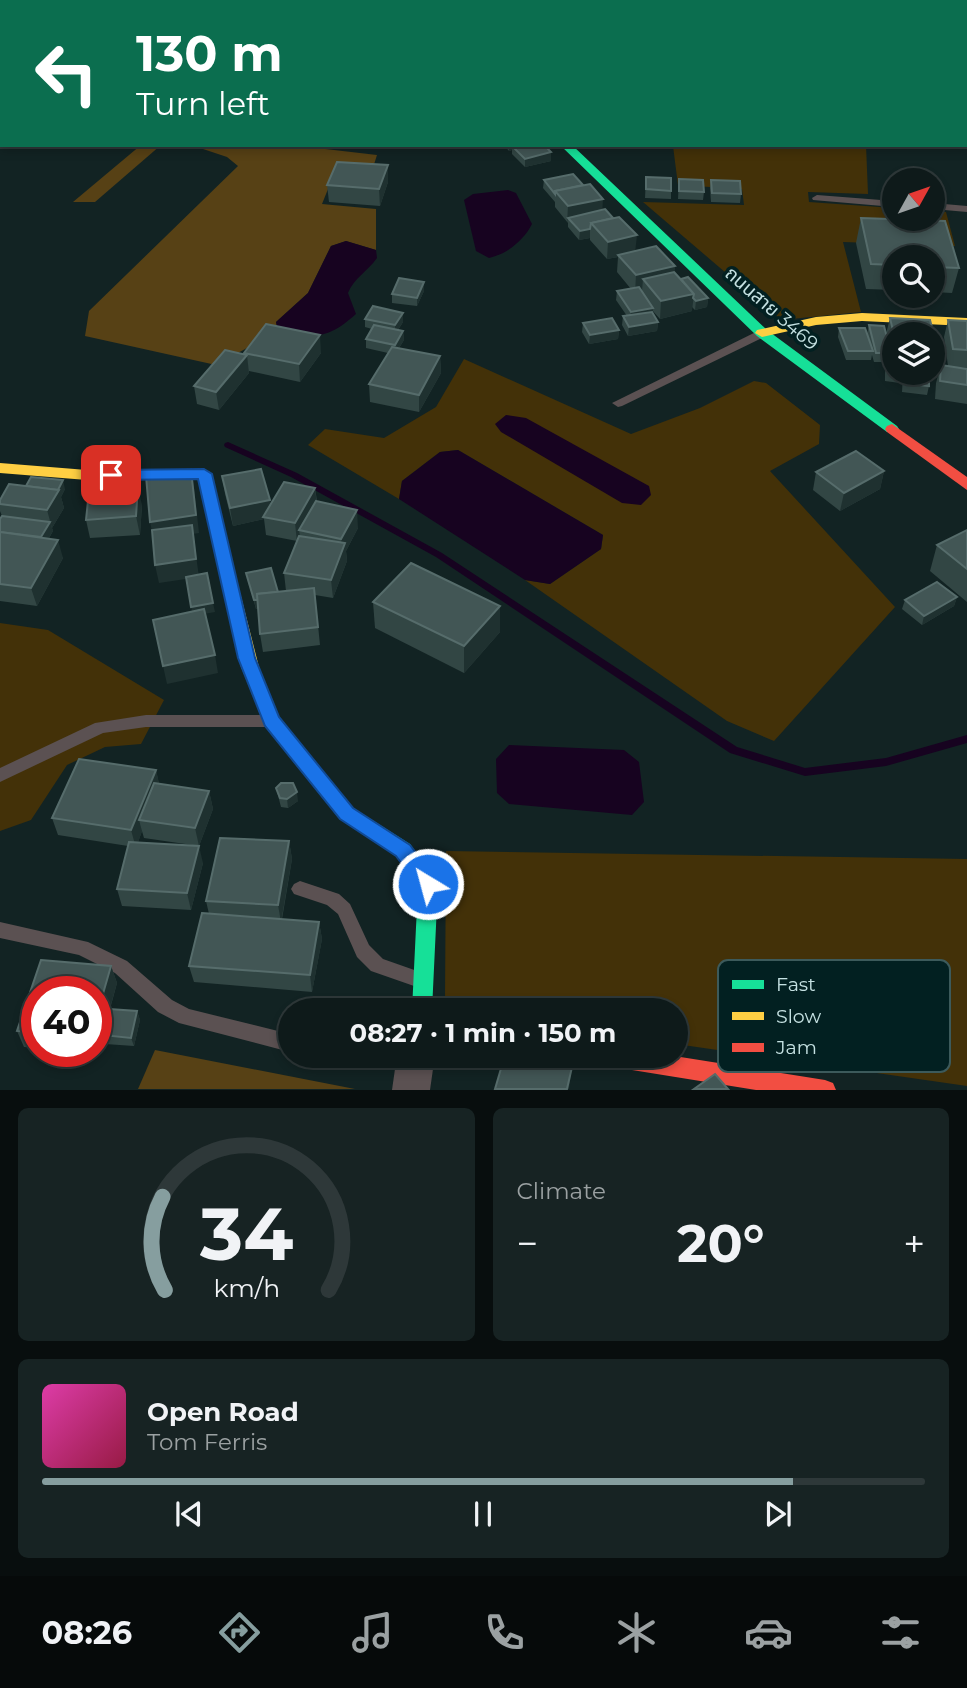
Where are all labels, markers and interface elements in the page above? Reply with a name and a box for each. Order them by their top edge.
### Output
text: 130 m [136,24,283,83]
icon: left [21,28,112,119]
text: Turn left [136,84,270,123]
north arrow [882,168,945,231]
map controls [882,168,945,385]
button: search [882,245,945,308]
street label: ถนนสาย 3469 [720,262,823,355]
button: layers [882,322,945,385]
pin [81,445,141,505]
icon: arrive [92,456,130,494]
position arrow [391,847,465,921]
legend [718,960,950,1072]
text: Fast [776,973,816,996]
speed limit sign: 40 [21,976,112,1067]
text: Slow [776,1005,821,1028]
text: 08:27 · 1 min · 150 m [350,1017,616,1049]
text: Jam [775,1036,817,1059]
text: Climate [517,1177,606,1205]
text: 34 [199,1191,293,1279]
text: 20° [677,1212,765,1275]
text: − [517,1220,538,1267]
text: + [903,1220,925,1267]
text: km/h [213,1273,280,1303]
text: Open Road [147,1396,299,1428]
text: Tom Ferris [147,1428,267,1456]
icon: previous [170,1495,208,1533]
icon: pause [464,1495,502,1533]
icon: next [759,1495,797,1533]
icon: directions [215,1608,264,1657]
icon: music [348,1608,397,1657]
icon: phone [480,1608,529,1657]
icon: climate [612,1608,661,1657]
icon: car [744,1608,793,1657]
icon: filters [876,1608,925,1657]
text: 08:26 [42,1613,132,1652]

